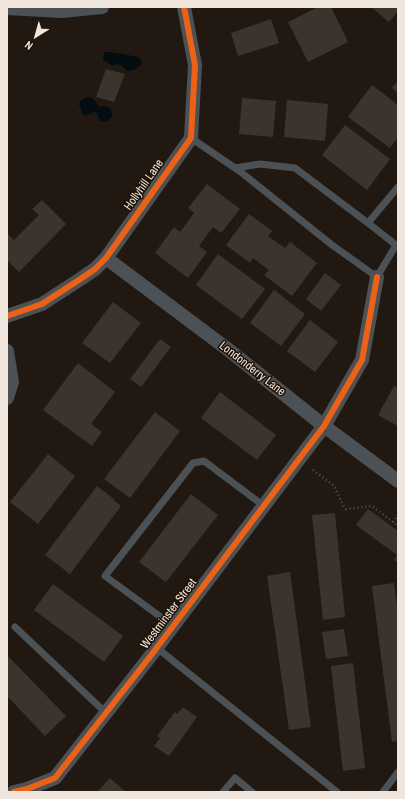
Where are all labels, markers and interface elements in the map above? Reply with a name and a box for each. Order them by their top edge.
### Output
north arrow [16,16,56,56]
text: N [22,38,36,53]
street label: Hollyhill Lane [121,157,167,213]
street label: Londonderry Lane [216,339,288,399]
street label: Westminster Street [138,576,200,652]

